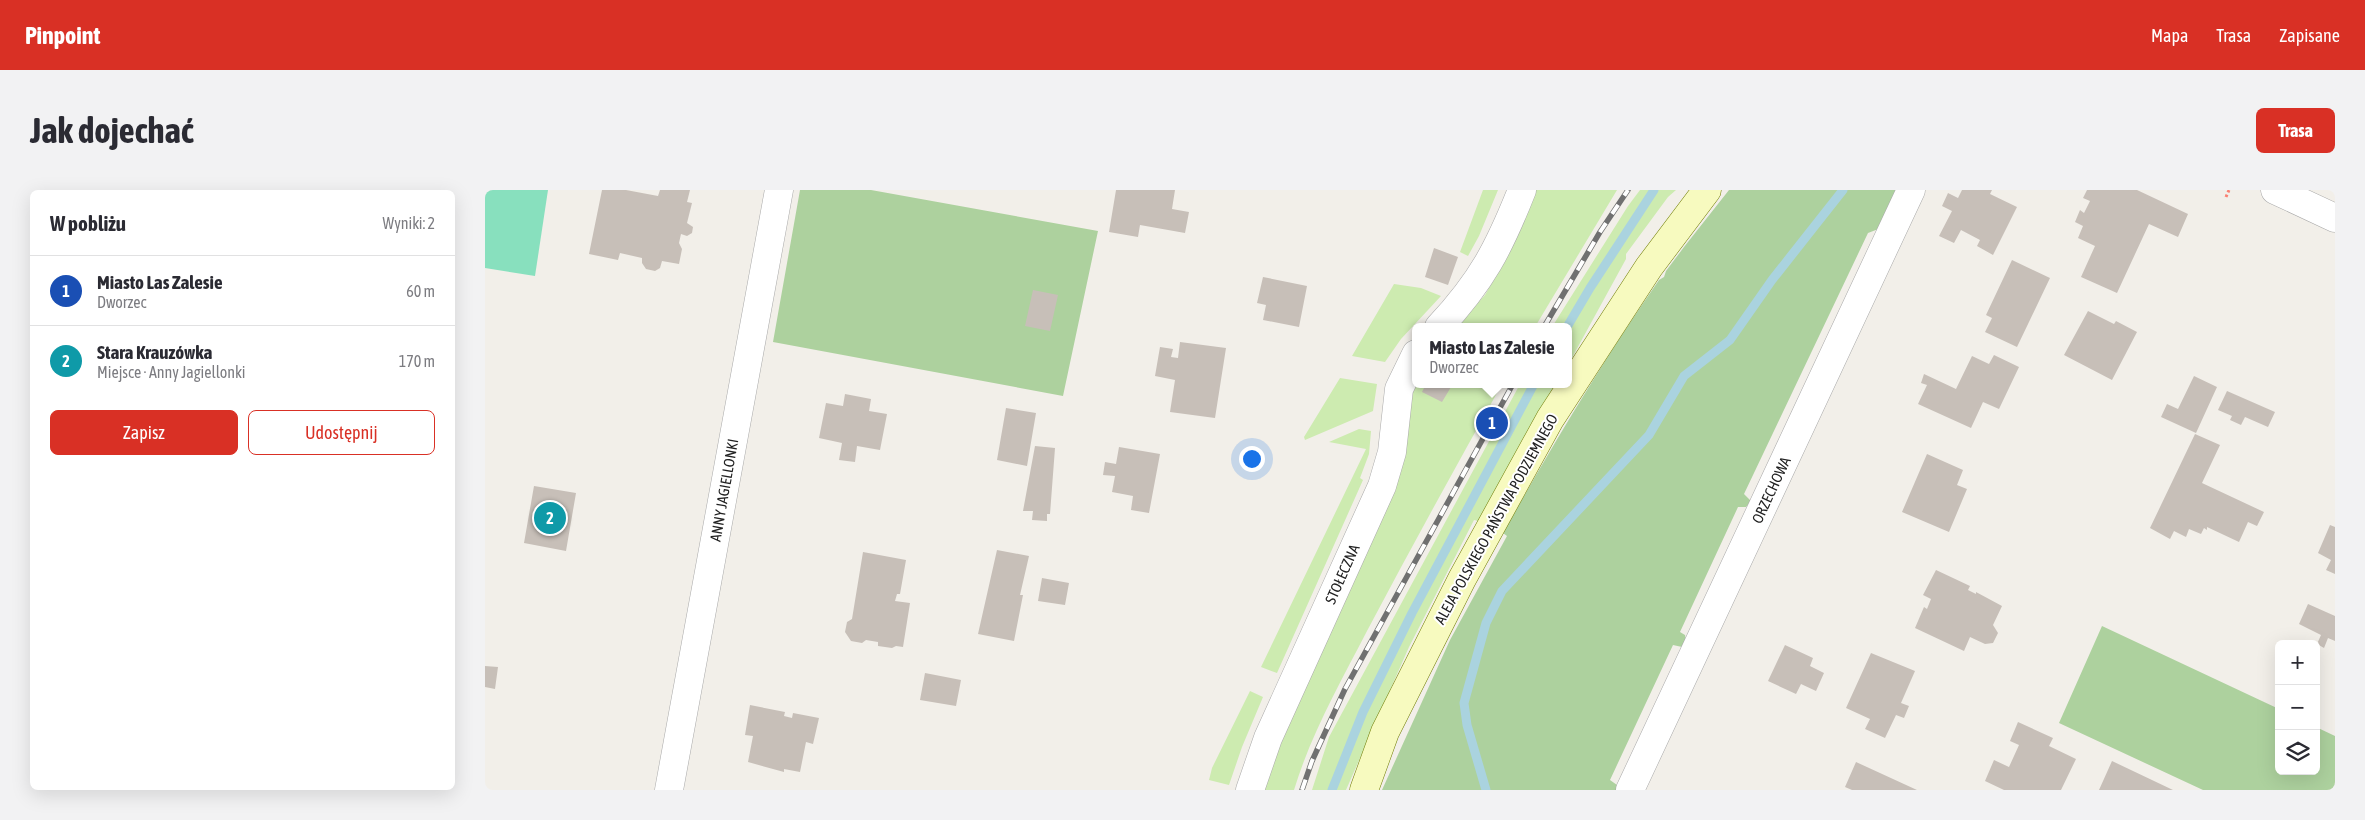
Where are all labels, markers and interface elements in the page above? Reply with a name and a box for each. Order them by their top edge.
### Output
text: Pinpoint [25,22,100,49]
text: Mapa [2151,25,2188,46]
text: Trasa [2216,25,2251,46]
text: Zapisane [2279,25,2340,46]
button: Trasa [2256,108,2335,153]
text: Jak dojechać [30,110,194,150]
text: W pobliżu [50,211,126,235]
text: Wyniki: 2 [383,214,435,232]
text: Miasto Las Zalesie [97,271,223,293]
text: 1 [62,282,70,300]
text: 60 m [406,282,435,300]
text: Dworzec [97,293,146,311]
popup [1412,323,1572,388]
text: Miasto Las Zalesie [1429,336,1555,358]
text: Stara Krauzówka [97,341,212,363]
text: 2 [62,352,70,370]
text: 170 m [399,352,435,370]
text: Dworzec [1429,358,1479,376]
text: Miejsce · Anny Jagiellonki [97,363,245,381]
pin: 1 [1476,404,1508,442]
button: Zapisz [50,410,238,455]
button: Udostępnij [248,410,435,455]
street label: ALEJA POLSKIEGO PAŃSTWA PODZIEMNEGO [1431,411,1561,627]
street label: ANNY JAGIELLONKI [707,437,741,543]
your location [1239,446,1265,472]
street label: ORZECHOWA [1748,453,1794,526]
pin: 2 [534,499,566,537]
street label: STOŁECZNA [1321,541,1363,606]
map controls [2275,640,2320,775]
button: + [2275,640,2320,685]
button: − [2275,685,2320,730]
button: layers [2275,730,2320,775]

